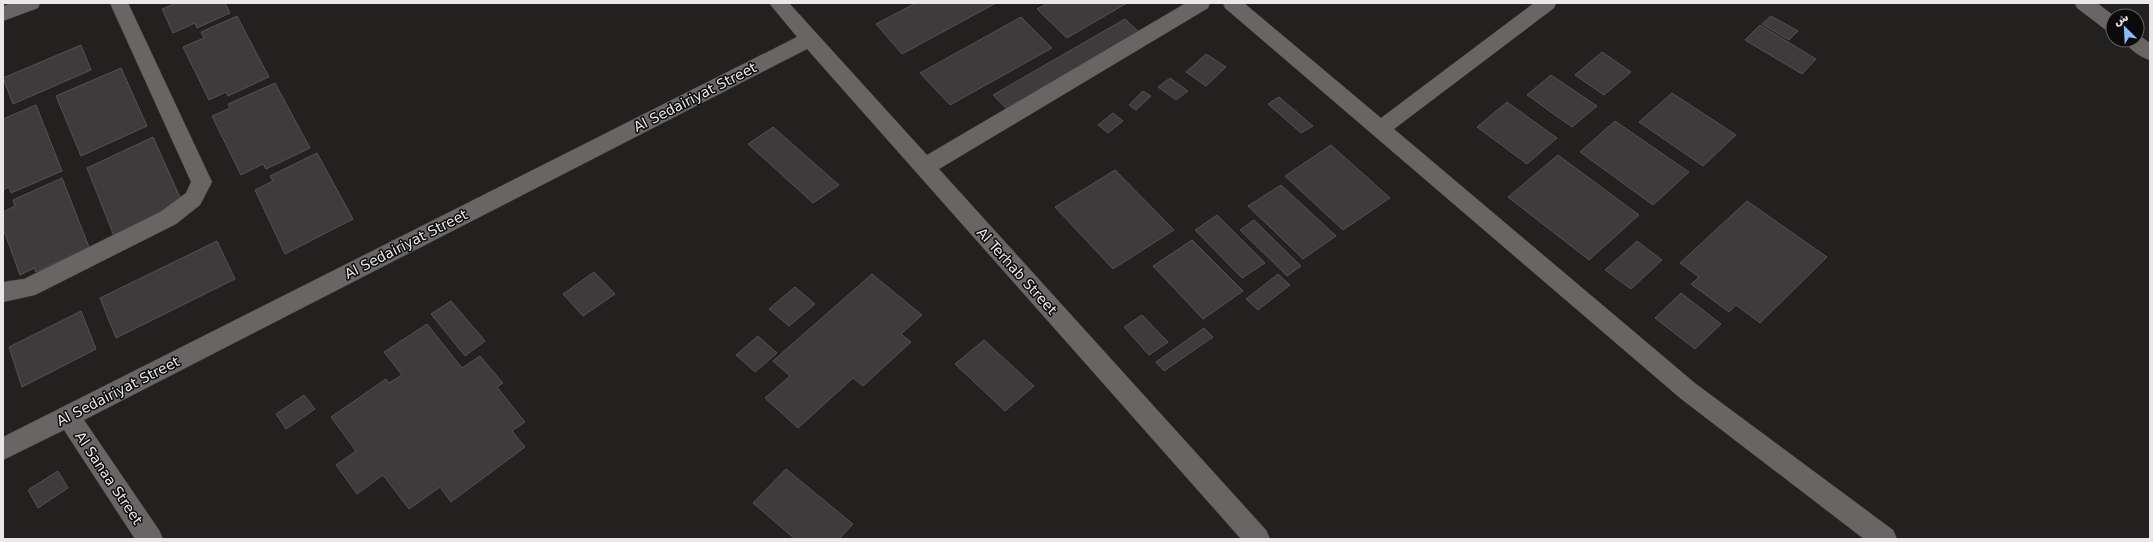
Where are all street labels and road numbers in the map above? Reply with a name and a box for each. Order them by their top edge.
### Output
street label: Al Sedairiyat Street [631,59,760,135]
street label: Al Sedairiyat Street [342,206,471,282]
street label: Al Terhab Street [974,224,1061,318]
street label: Al Sedairiyat Street [54,353,183,429]
street label: Al Sanaa Street [72,429,146,528]

